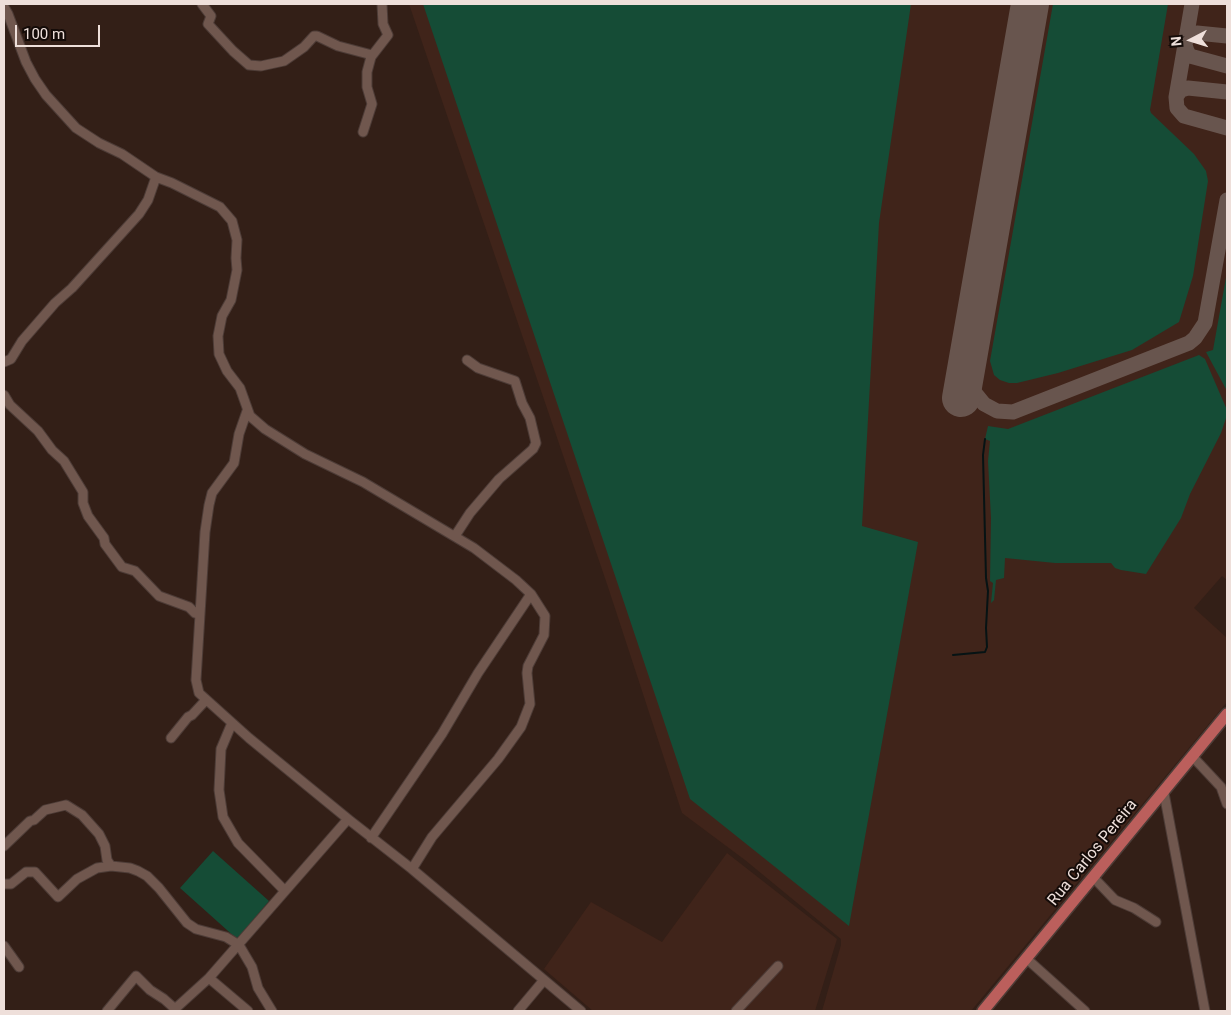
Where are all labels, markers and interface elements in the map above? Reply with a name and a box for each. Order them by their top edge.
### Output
scale bar [18,15,102,47]
north arrow [1166,15,1216,65]
text: 100 m [23,25,65,43]
text: N [1168,36,1184,47]
street label: Rua Carlos Pereira [1044,796,1142,910]

